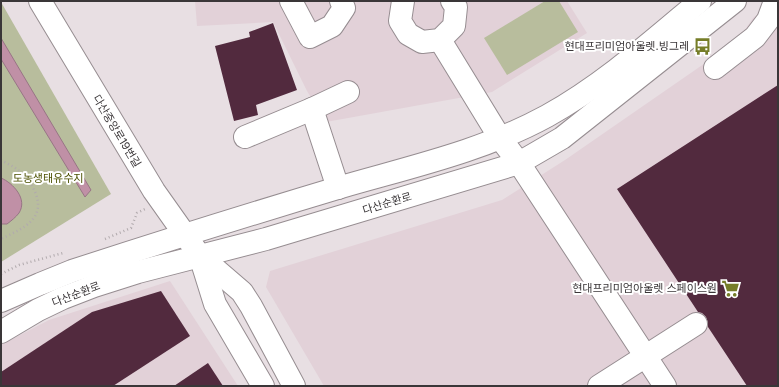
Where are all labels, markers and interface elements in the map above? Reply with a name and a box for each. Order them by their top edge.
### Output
bus stop icon: 현대프리미엄아울렛.빙그레 [692,36,712,56]
place label: 현대프리미엄아울렛.빙그레 [564,39,689,53]
street label: 다산중앙로19번길 [90,92,144,170]
park label: 도농생태유수지 [13,171,83,185]
street label: 다산순환로 [361,189,413,217]
street label: 다산순환로 [50,278,102,310]
supermarket icon: 현대프리미엄아울렛 스페이스원 [720,278,740,298]
place label: 현대프리미엄아울렛 스페이스원 [572,281,717,295]

